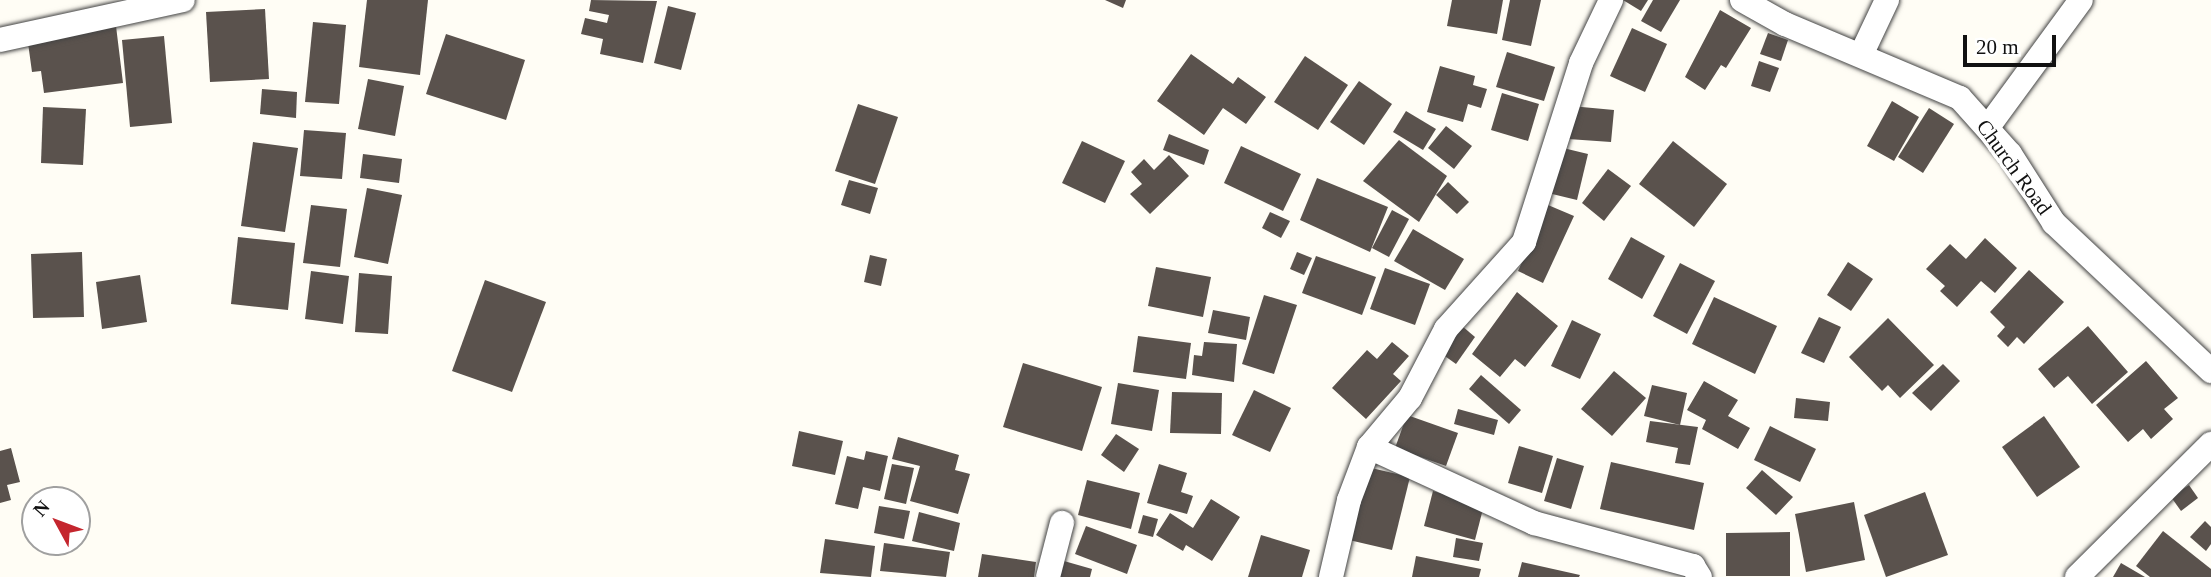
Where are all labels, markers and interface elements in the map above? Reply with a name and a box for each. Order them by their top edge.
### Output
scale bar [1966,21,2059,65]
text: 20 m [1976,35,2019,59]
street label: Church Road [1971,115,2057,219]
north arrow [21,486,91,556]
text: N [29,496,54,520]

